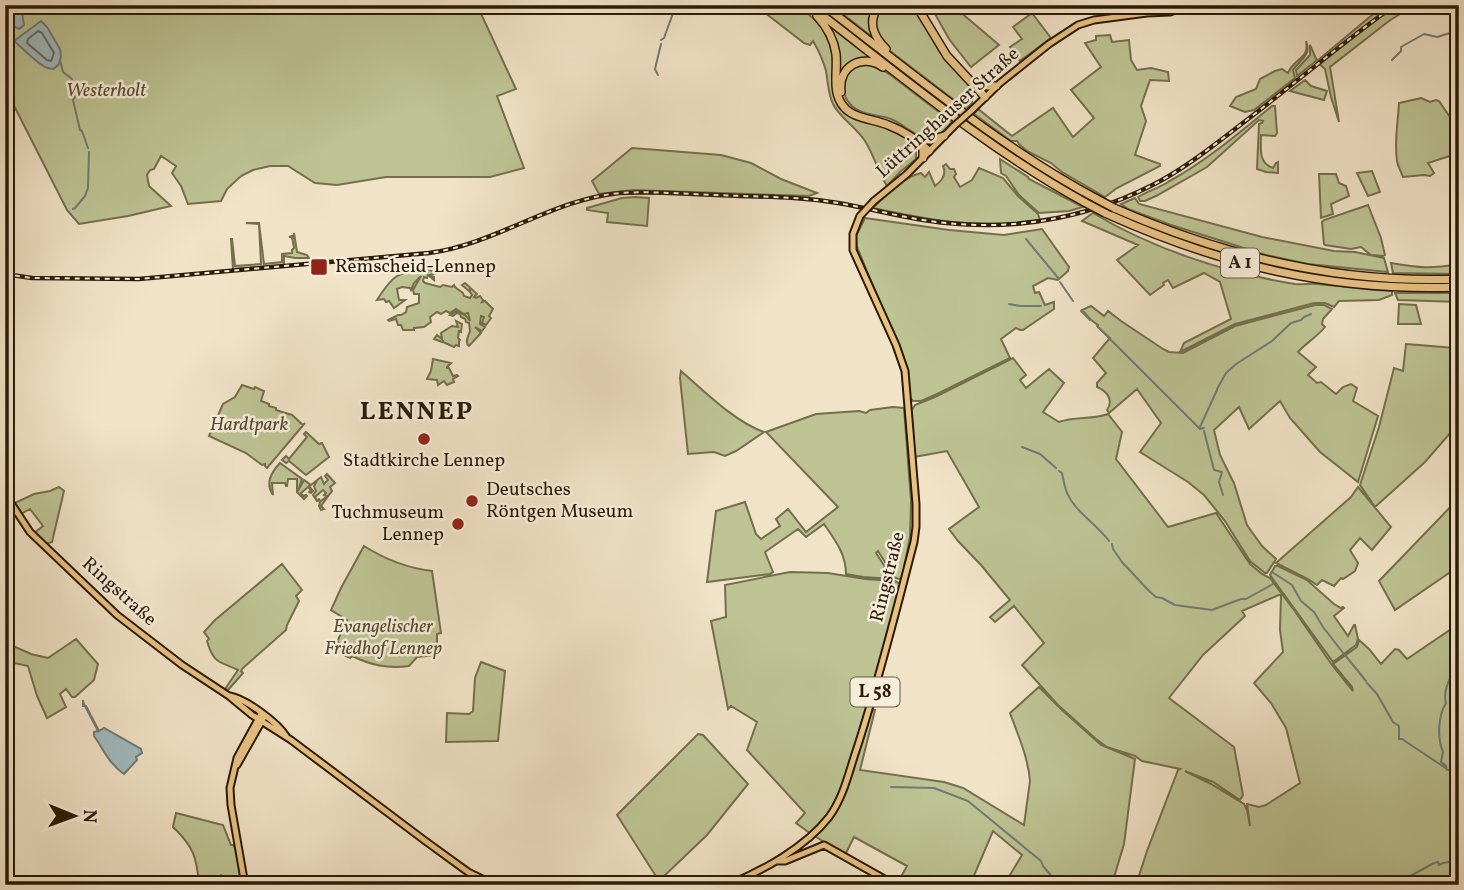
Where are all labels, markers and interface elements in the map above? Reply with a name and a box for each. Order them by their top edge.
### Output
street label: Lüttringhauser Straße [871,42,1025,184]
park label: Westerholt [66,78,147,104]
road number: A 1 [1221,248,1259,278]
place label: Remscheid-Lennep [335,254,496,280]
marker: Remscheid-Lennep [309,257,329,277]
district label: LENNEP [360,394,474,430]
park label: Hardtpark [210,412,288,438]
marker: Stadtkirche Lennep [416,431,432,447]
place label: Stadtkirche Lennep [343,448,505,474]
place label: Deutsches Röntgen Museum [486,477,633,525]
marker: Deutsches Röntgen Museum [464,493,480,509]
place label: Tuchmuseum Lennep [332,500,444,548]
marker: Tuchmuseum Lennep [450,516,466,532]
street label: Ringstraße [864,529,912,625]
street label: Ringstraße [76,551,162,633]
park label: Evangelischer Friedhof Lennep [324,614,442,662]
road number: L 58 [850,678,900,706]
north arrow [38,782,108,852]
text: N [76,809,102,824]

